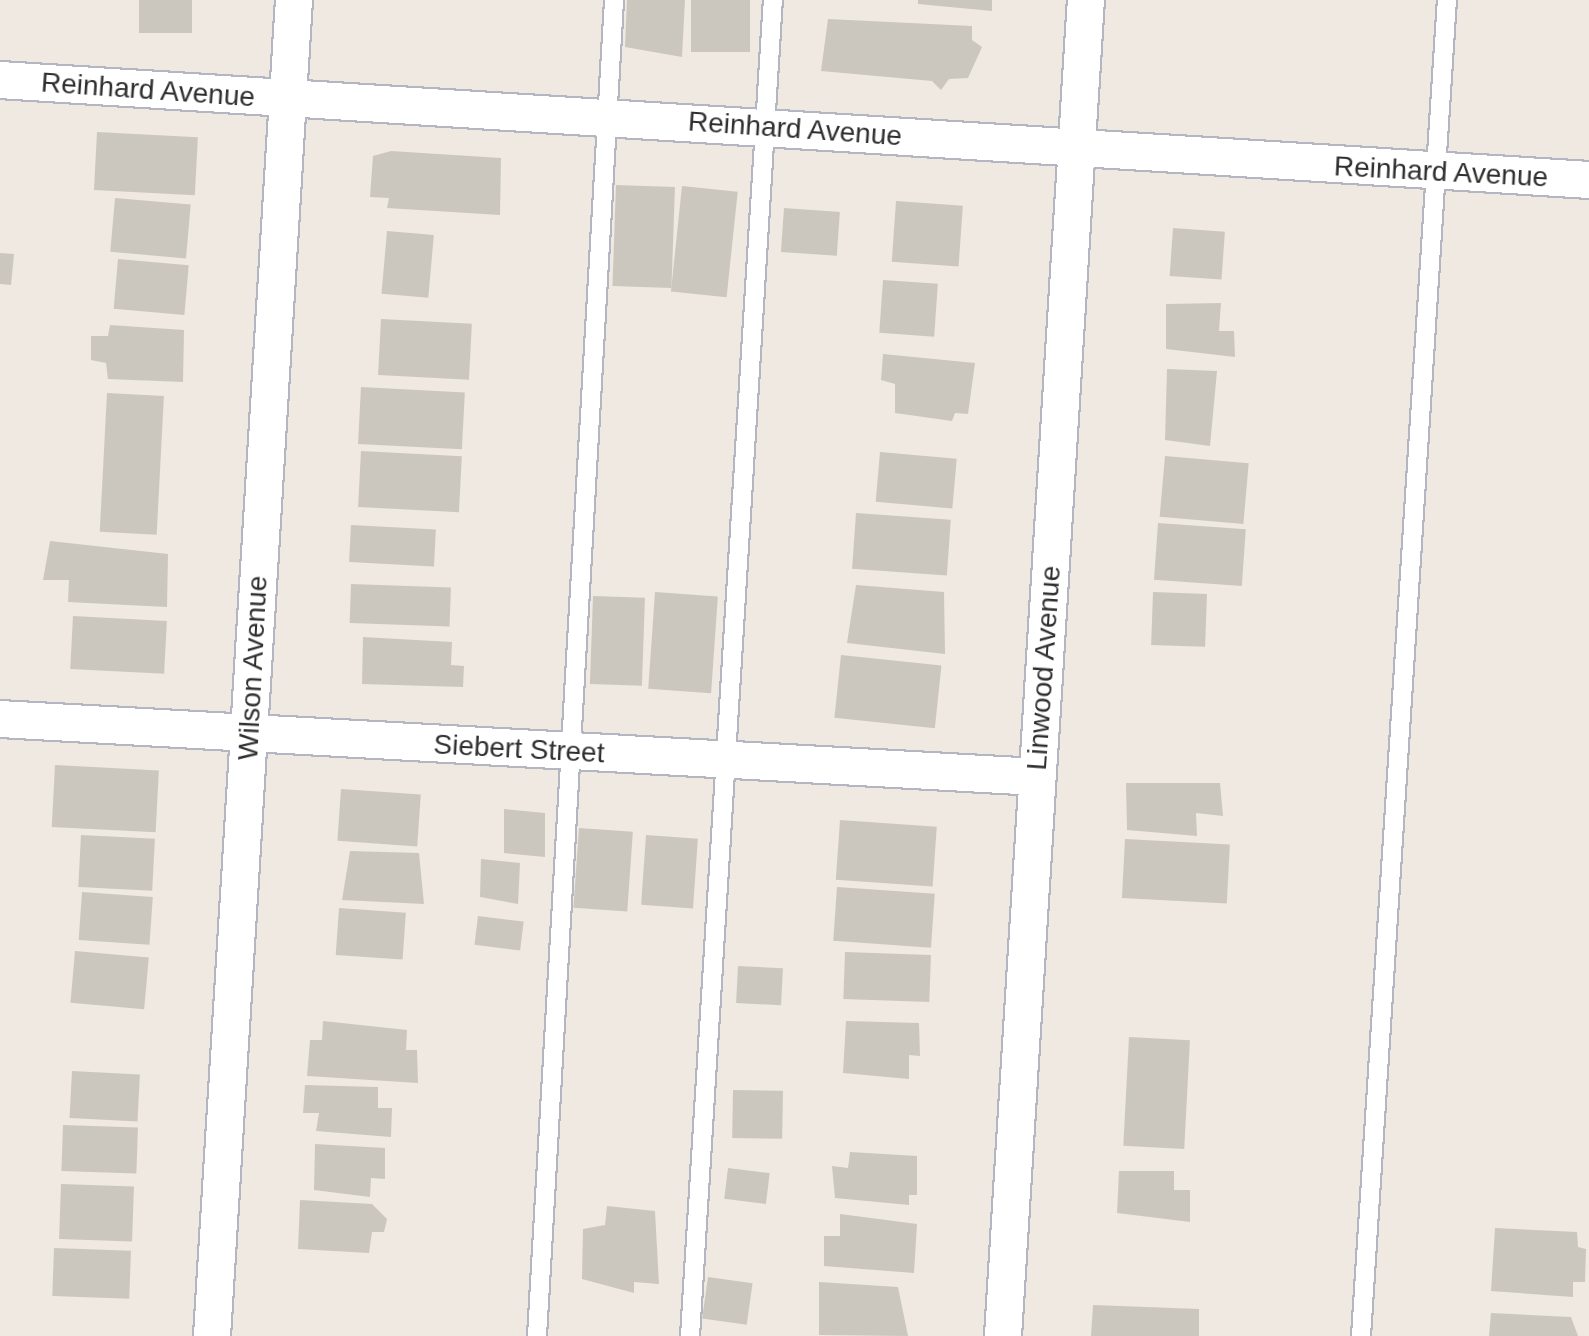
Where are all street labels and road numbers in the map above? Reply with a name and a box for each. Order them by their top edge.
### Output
street label: Reinhard Avenue [39,66,257,114]
street label: Reinhard Avenue [686,105,904,153]
street label: Reinhard Avenue [1332,150,1550,194]
street label: Linwood Avenue [1020,564,1068,772]
street label: Wilson Avenue [231,574,275,762]
street label: Siebert Street [433,728,605,770]

